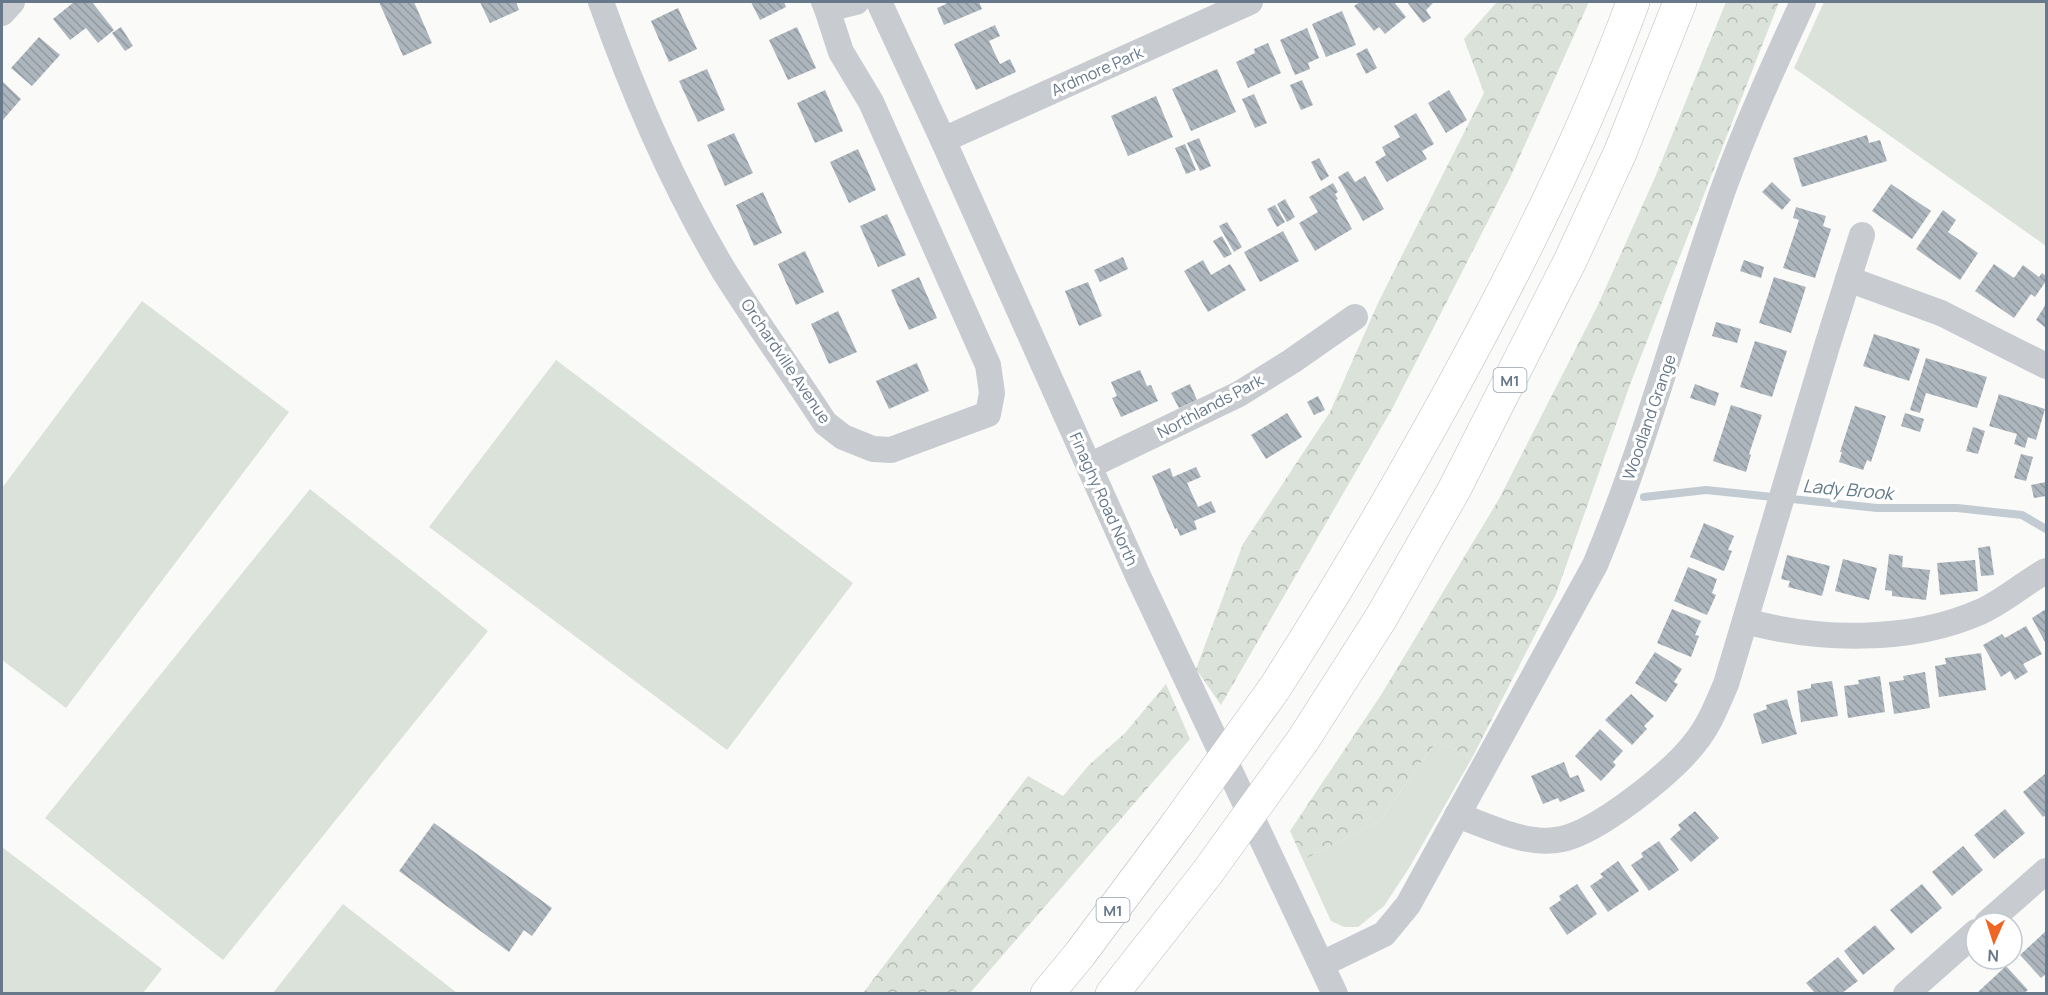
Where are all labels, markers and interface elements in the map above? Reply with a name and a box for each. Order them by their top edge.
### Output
street label: Ardmore Park [1048,41,1147,101]
street label: Orchardville Avenue [736,294,836,428]
street label: Woodland Grange [1617,351,1681,483]
street label: Northlands Park [1153,368,1268,443]
road number: M1 [1494,368,1526,392]
street label: Finaghy Road North [1065,429,1143,569]
water label: Lady Brook [1802,473,1897,505]
road number: M1 [1096,898,1130,922]
north arrow [1964,911,2024,971]
text: N [1987,945,2000,967]

